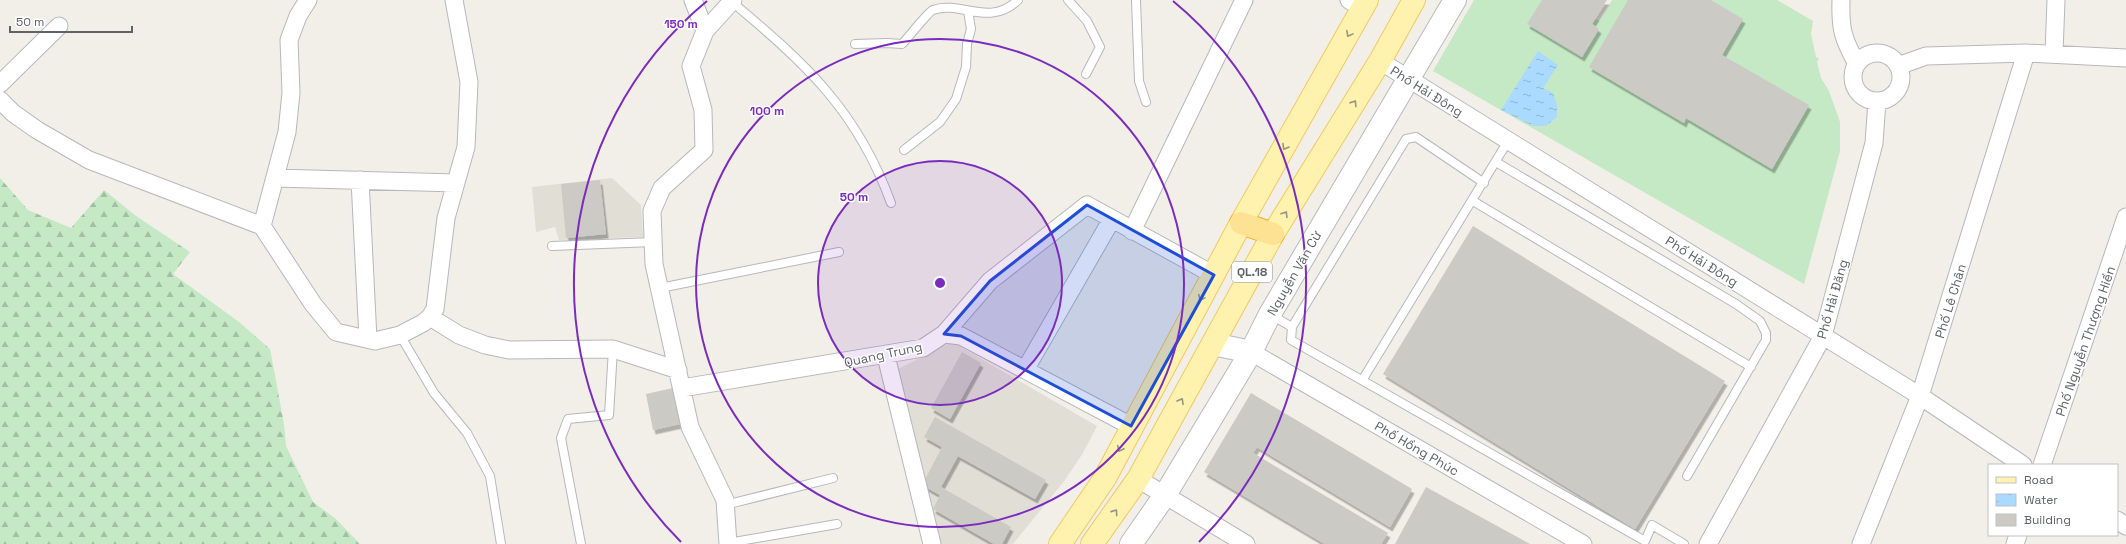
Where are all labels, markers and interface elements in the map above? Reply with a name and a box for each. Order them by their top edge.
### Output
scale bar [10,8,132,34]
text: 50 m [16,14,44,30]
text: 150 m [664,16,698,32]
one-way arrow [1346,30,1354,38]
street label: Phố Hải Đông [1387,62,1466,121]
one-way arrow [1349,100,1356,107]
text: 100 m [750,103,784,119]
one-way arrow [1282,143,1289,151]
text: 50 m [840,189,868,205]
one-way arrow [1281,211,1288,218]
street label: Nguyễn Văn Cừ [1263,228,1326,319]
street label: Phố Hải Đông [1662,232,1741,291]
street label: Phố Hải Đăng [1813,257,1852,341]
road number: QL.18 [1232,262,1272,282]
street label: Phố Lê Chân [1931,262,1970,340]
street label: Phố Nguyễn Thượng Hiền [2052,264,2119,418]
centre of rings [933,276,947,290]
one-way arrow [1198,294,1206,301]
street label: Quang Trung [843,338,924,371]
one-way arrow [1177,398,1184,405]
street label: Phố Hồng Phúc [1371,417,1462,480]
one-way arrow [1117,445,1124,453]
legend [1988,464,2118,536]
text: Road [2024,472,2053,488]
text: Water [2024,492,2058,508]
one-way arrow [1110,510,1117,517]
text: Building [2024,512,2071,528]

